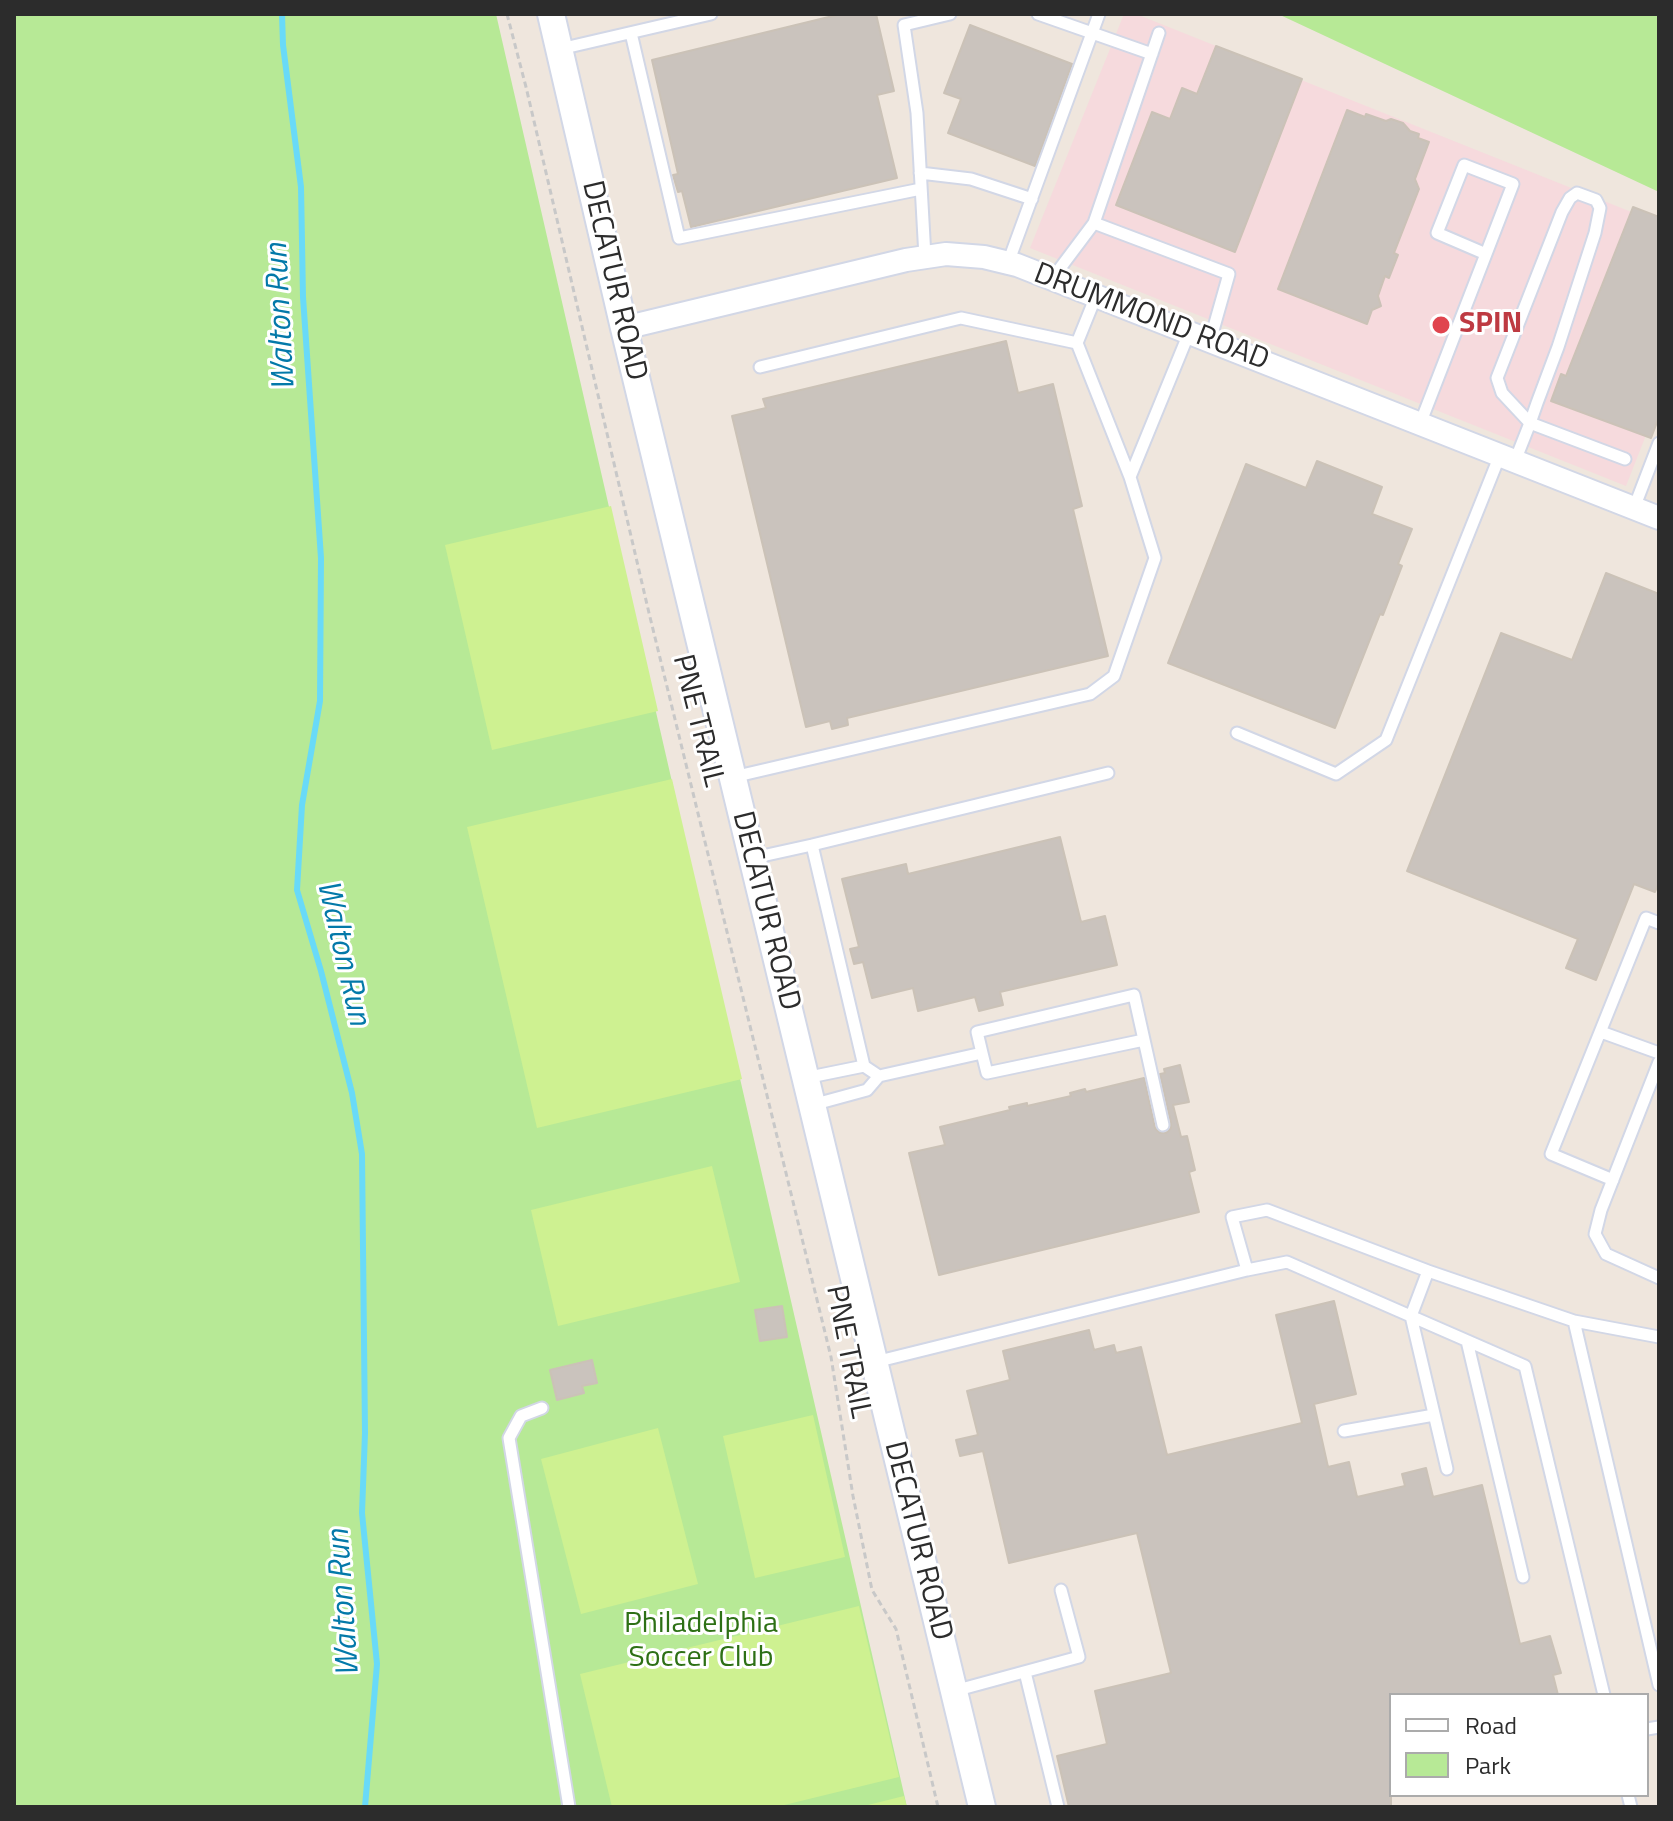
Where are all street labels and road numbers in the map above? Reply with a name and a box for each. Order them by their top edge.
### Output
street label: DECATUR ROAD [573,178,653,384]
street label: DRUMMOND ROAD [1028,257,1274,379]
street label: PNE TRAIL [663,651,731,791]
street label: DECATUR ROAD [723,808,807,1014]
street label: PNE TRAIL [816,1282,878,1422]
street label: DECATUR ROAD [875,1438,959,1644]

